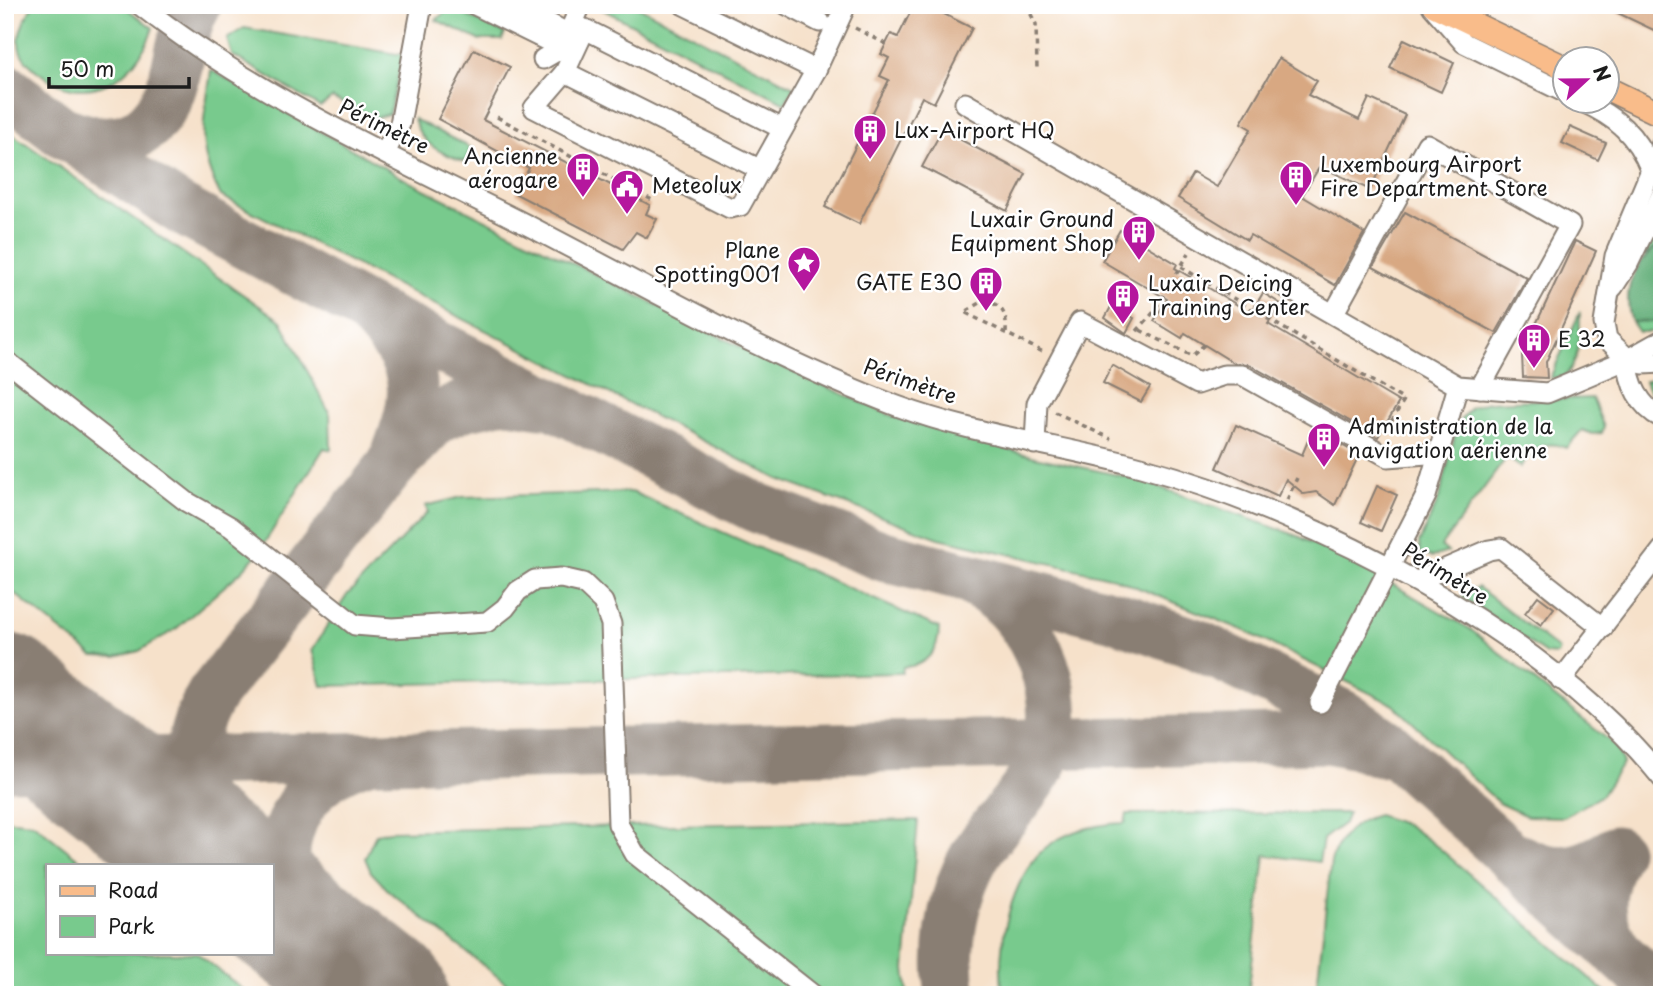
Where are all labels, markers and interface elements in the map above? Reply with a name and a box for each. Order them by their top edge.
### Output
scale bar [49,46,189,90]
north arrow [1552,46,1622,116]
text: 50 m [60,52,114,84]
text: N [1587,61,1618,85]
street label: Périmètre [334,90,435,161]
building icon: Lux-Airport HQ [851,112,889,161]
place label: Lux-Airport HQ [894,113,1055,145]
place label: Ancienne aérogare [464,139,558,195]
place label: Luxembourg Airport Fire Department Store [1320,147,1548,203]
building icon: Ancienne aérogare [564,150,602,199]
building icon: Luxembourg Airport Fire Department Store [1277,158,1315,207]
public building icon: Meteolux [608,167,646,216]
place label: Meteolux [652,168,741,200]
place label: Luxair Ground Equipment Shop [950,202,1114,258]
building icon: Luxair Ground Equipment Shop [1120,213,1158,262]
place label: Plane Spotting001 [653,233,780,289]
place icon: Plane Spotting001 [785,244,823,293]
building icon: GATE E30 [967,264,1005,313]
place label: GATE E30 [856,265,962,297]
place label: Luxair Deicing Training Center [1148,266,1309,322]
building icon: Luxair Deicing Training Center [1104,277,1142,326]
building icon: E 32 [1515,321,1553,370]
place label: E 32 [1558,322,1606,354]
street label: Périmètre [860,349,962,411]
place label: Administration de la navigation aérienne [1348,409,1553,465]
building icon: Administration de la navigation aérienne [1305,420,1343,469]
street label: Périmètre [1396,533,1496,612]
legend [46,864,273,954]
text: Road [108,873,159,905]
text: Park [108,909,155,941]

